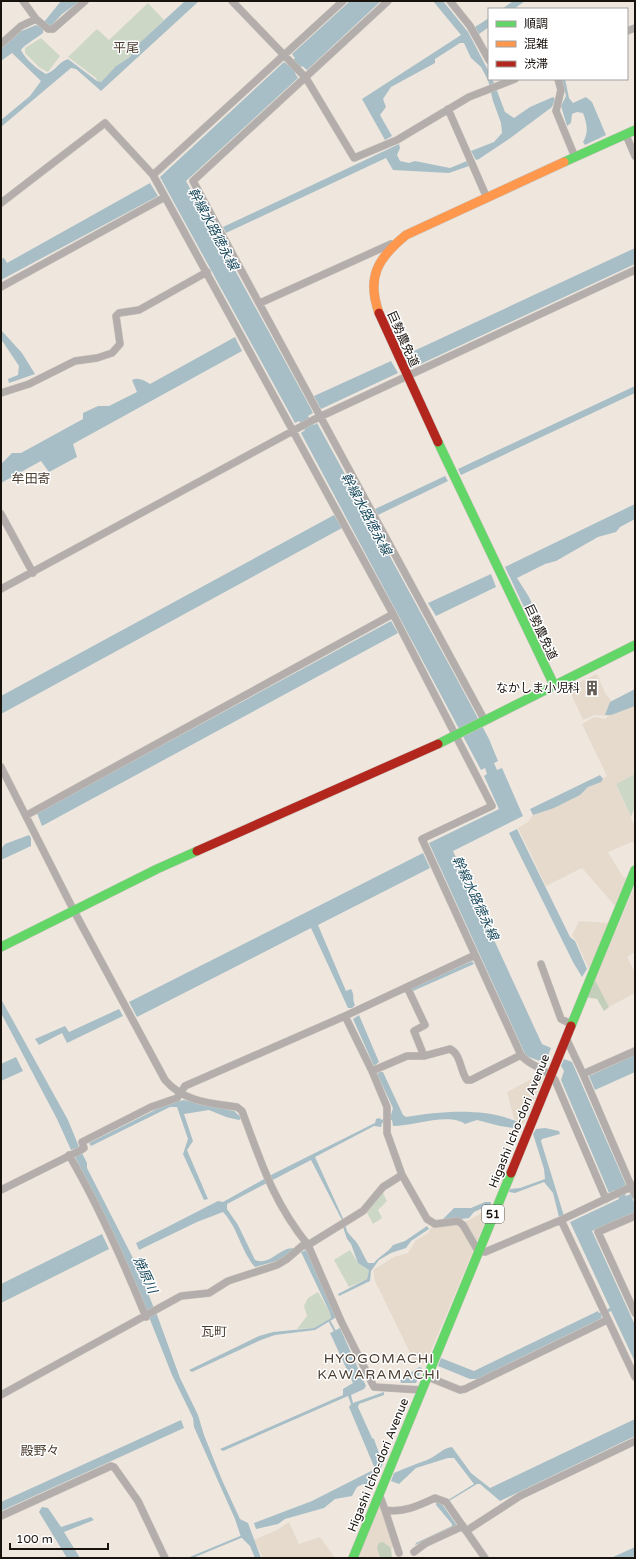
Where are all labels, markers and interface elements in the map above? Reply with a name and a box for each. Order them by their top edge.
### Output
legend [488,8,628,80]
text: 順調 [524,17,548,31]
text: 混雑 [524,37,548,51]
district label: 平尾 [113,40,139,56]
text: 渋滞 [524,57,548,71]
water label: 幹線水路徳永線 [185,185,242,275]
street label: 巨勢農免道 [384,309,422,369]
water label: 幹線水路徳永線 [338,470,395,560]
district label: 牟田寄 [11,471,51,487]
street label: 巨勢農免道 [522,602,560,662]
building icon: なかしま小児科 [583,679,601,697]
place label: なかしま小児科 [496,681,580,695]
water label: 幹線水路徳永線 [449,853,502,944]
street label: Higashi Icho-dori Avenue [486,1052,552,1190]
road number: 51 [482,1205,504,1223]
water label: 焼原川 [130,1254,161,1298]
district label: 瓦町 [201,1324,227,1340]
district label: HYOGOMACHI KAWARAMACHI [317,1350,441,1383]
street label: Higashi Icho-dori Avenue [345,1396,411,1534]
district label: 殿野々 [20,1443,60,1459]
scale bar [10,1525,108,1551]
text: 100 m [16,1532,53,1546]

